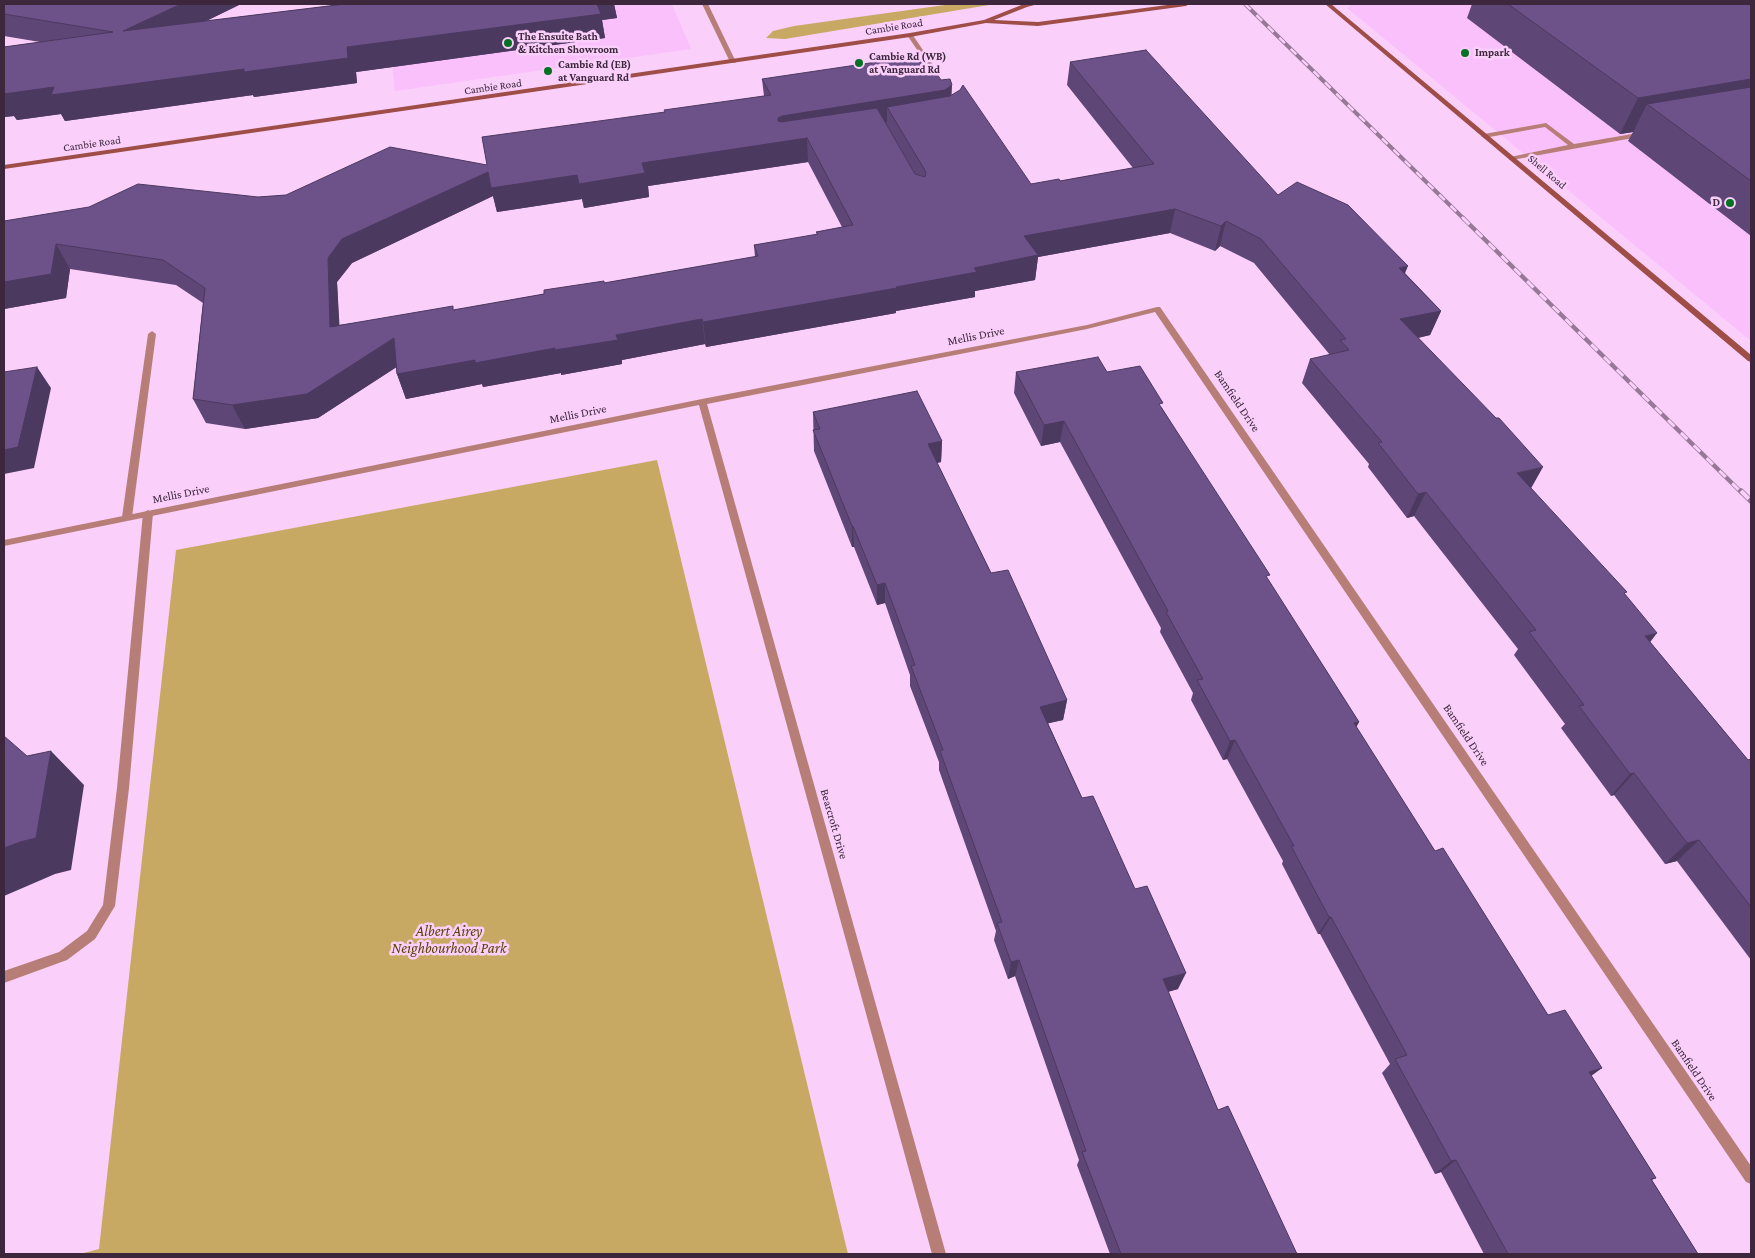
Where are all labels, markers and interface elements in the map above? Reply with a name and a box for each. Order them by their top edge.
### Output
street label: Cambie Road [864,16,924,38]
place label: The Ensuite Bath & Kitchen Showroom [518,30,618,56]
marker: The Ensuite Bath & Kitchen Showroom [502,37,514,49]
place label: Impark [1475,46,1510,60]
marker: Impark [1459,47,1471,59]
place label: Cambie Rd (WB) at Vanguard Rd [869,50,946,76]
marker: Cambie Rd (WB) at Vanguard Rd [853,57,865,69]
place label: Cambie Rd (EB) at Vanguard Rd [558,58,631,84]
marker: Cambie Rd (EB) at Vanguard Rd [542,65,554,77]
street label: Cambie Road [463,76,523,98]
street label: Cambie Road [62,133,122,155]
street label: Shell Road [1525,152,1569,192]
place label: D [1712,196,1720,210]
marker: D [1724,197,1736,209]
street label: Mellis Drive [946,323,1006,349]
street label: Bamfield Drive [1211,367,1263,435]
street label: Mellis Drive [548,401,608,427]
street label: Mellis Drive [151,481,211,507]
street label: Bamfield Drive [1440,701,1492,769]
street label: Bearcroft Drive [817,787,851,861]
park label: Albert Airey Neighbourhood Park [391,922,507,957]
street label: Bamfield Drive [1668,1036,1720,1104]

